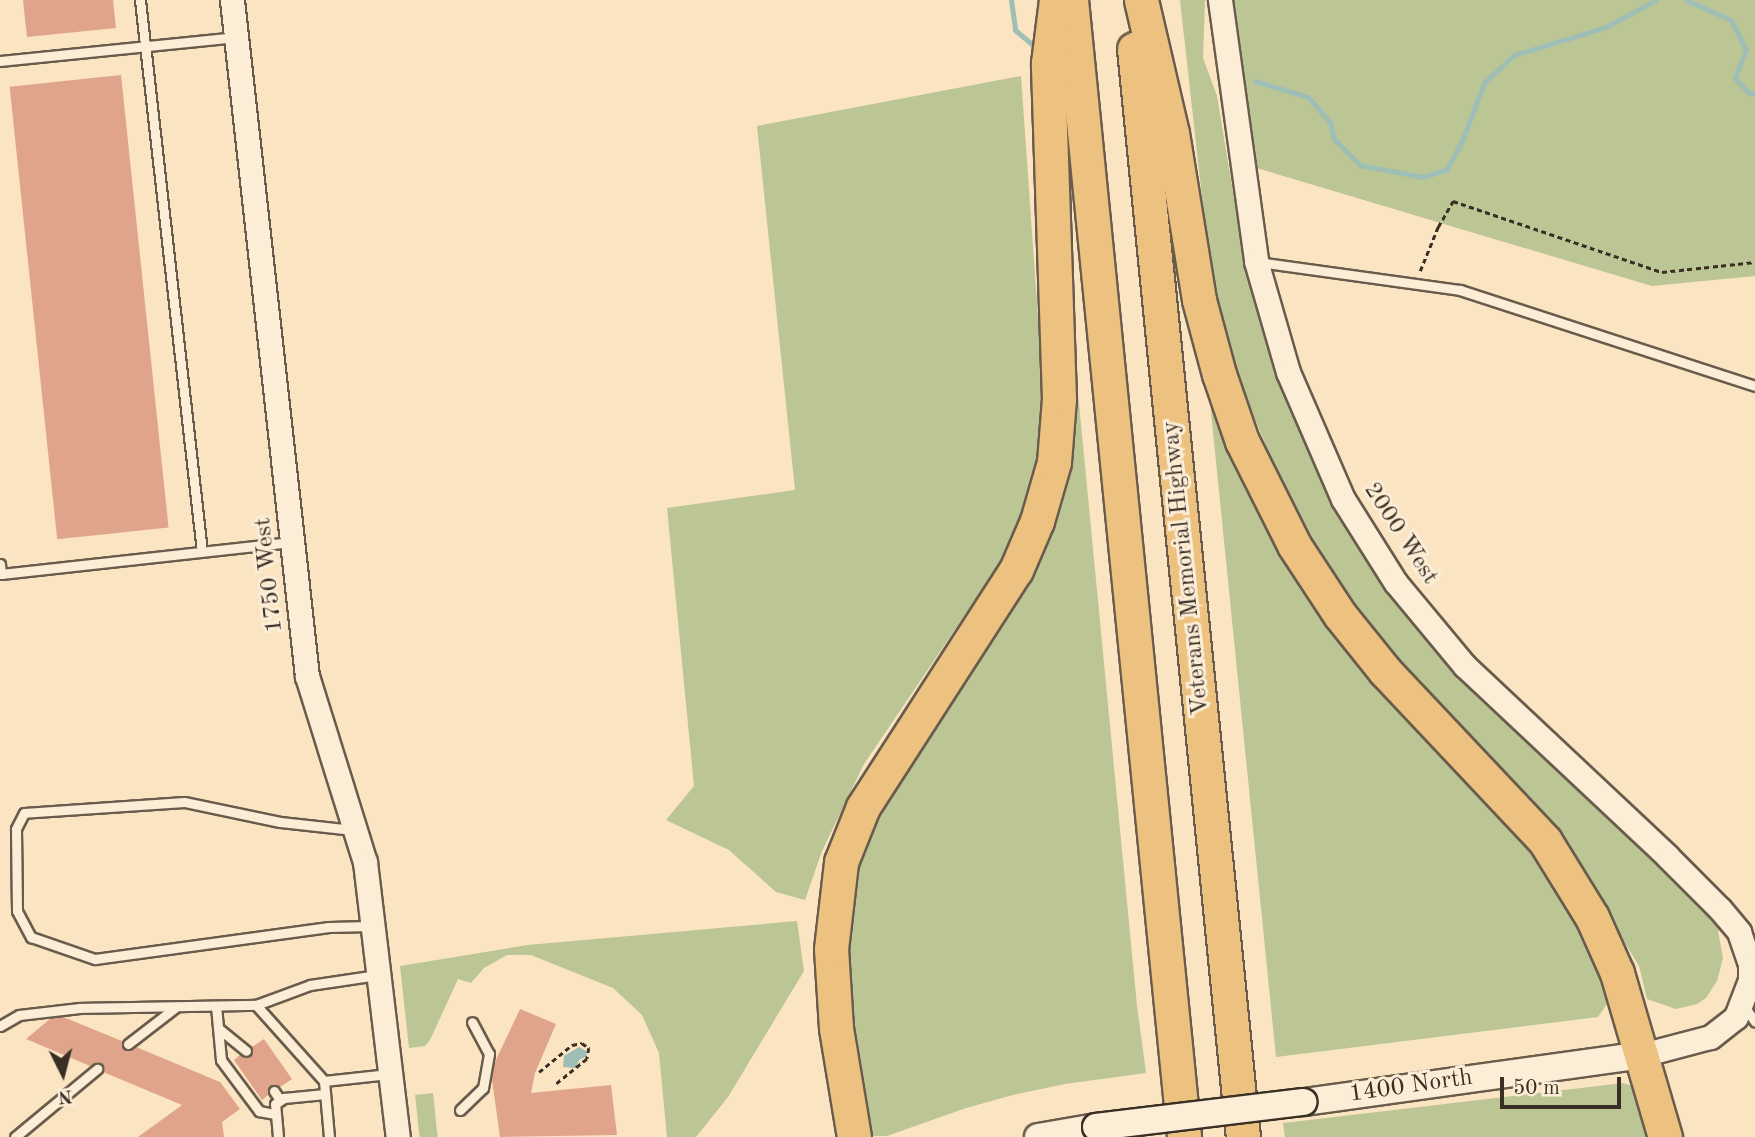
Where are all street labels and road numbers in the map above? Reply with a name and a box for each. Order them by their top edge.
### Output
street label: Veterans Memorial Highway [1157,420,1217,716]
street label: 2000 West [1356,478,1444,590]
street label: 1750 West [250,516,290,634]
street label: 1400 North [1348,1064,1474,1110]

